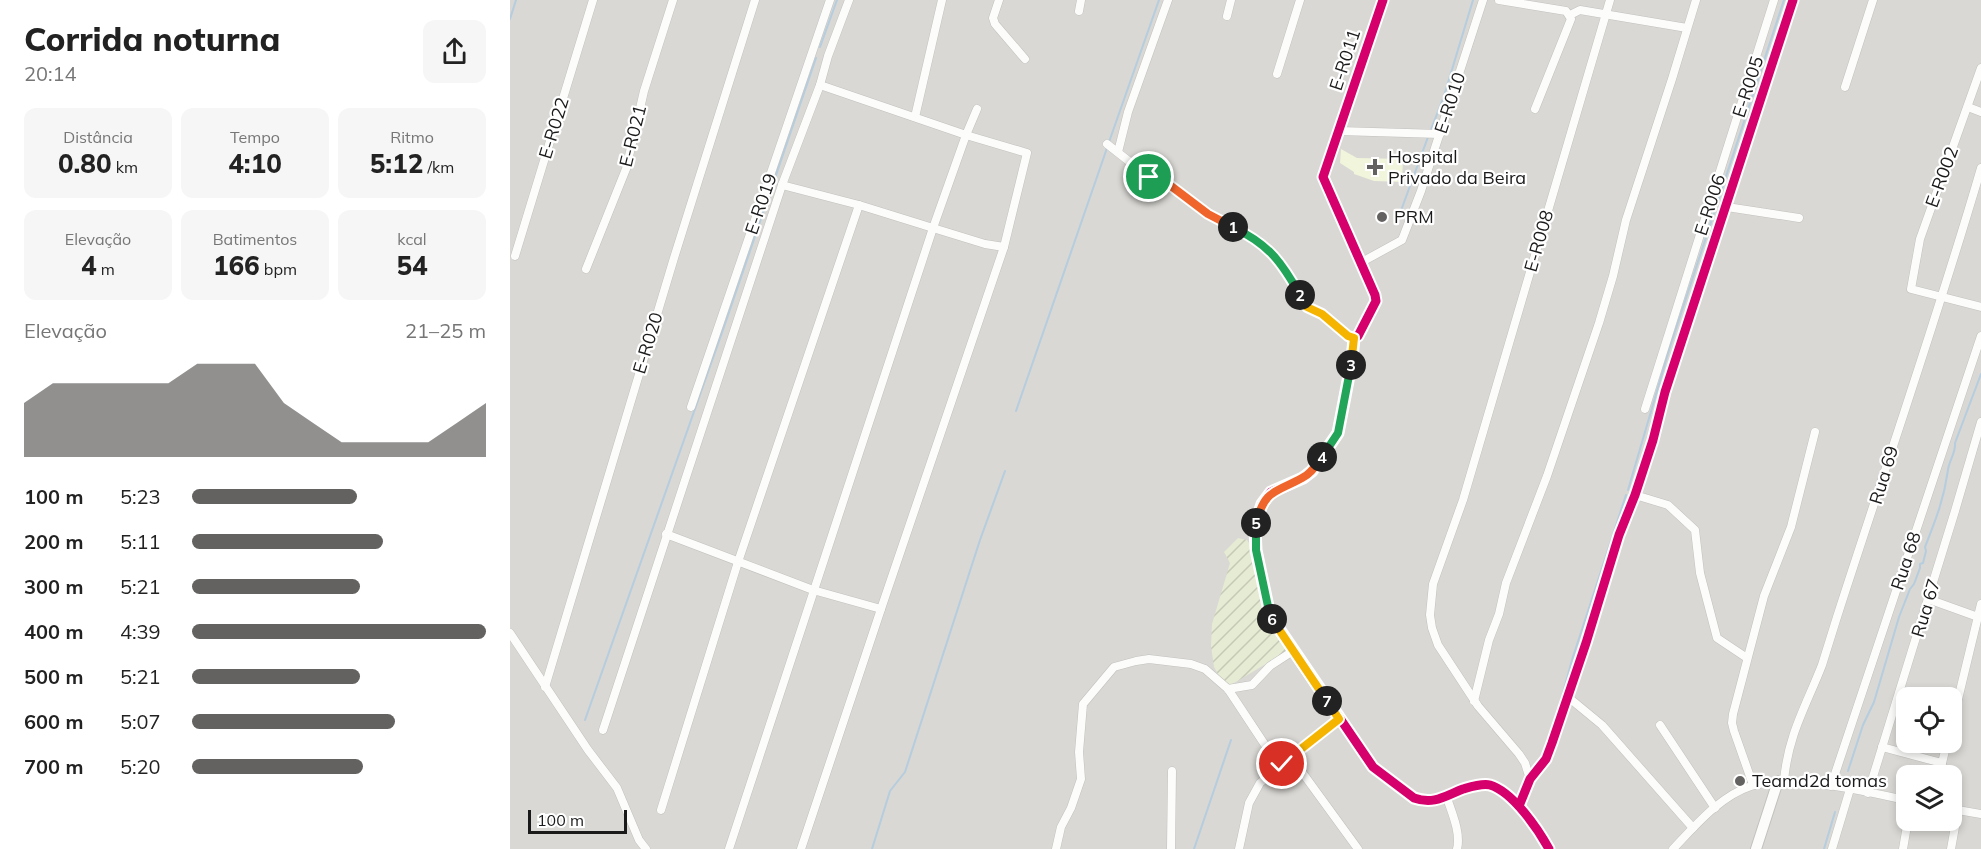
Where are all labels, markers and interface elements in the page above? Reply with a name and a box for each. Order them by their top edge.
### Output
text: Corrida noturna [24,18,280,59]
button: share [423,20,486,83]
street label: E-R011 [1324,26,1365,93]
street label: E-R005 [1727,53,1768,120]
text: 20:14 [24,61,77,86]
street label: E-R010 [1429,69,1470,136]
street label: E-R022 [533,94,574,161]
street label: E-R021 [614,102,651,169]
text: Distância [63,127,133,147]
text: Tempo [230,127,280,147]
text: Ritmo [390,127,434,147]
street label: E-R002 [1920,143,1963,210]
place label: Hospital Privado da Beira [1388,145,1526,189]
text: 0.80 [58,147,112,180]
text: 4:10 [228,147,282,180]
text: 5:12 [370,147,423,180]
pin [1123,151,1174,202]
text: km [112,157,138,177]
text: /km [423,157,454,177]
marker: Hospital Privado da Beira [1366,158,1384,176]
icon: arrive [1132,160,1165,193]
street label: E-R019 [739,170,782,237]
street label: E-R006 [1689,171,1730,238]
place label: PRM [1394,205,1434,228]
street label: E-R008 [1519,207,1558,274]
marker: PRM [1375,210,1389,224]
pin: 1 [1218,212,1248,242]
text: 1 [1228,217,1238,237]
text: Elevação [65,229,131,249]
text: Batimentos [213,229,297,249]
text: kcal [397,229,427,249]
text: 4 [81,249,97,282]
text: 166 [213,249,260,282]
text: 54 [396,249,428,282]
text: m [97,259,115,279]
text: bpm [260,259,297,279]
pin: 2 [1285,280,1315,310]
text: 2 [1295,285,1305,305]
street label: E-R020 [627,309,668,376]
text: Elevação [24,318,107,343]
text: 21–25 m [405,318,486,343]
pin: 3 [1336,350,1366,380]
text: 3 [1346,355,1356,375]
pin: 4 [1307,442,1337,472]
street label: Rua 69 [1864,443,1903,507]
text: 4 [1317,447,1327,467]
text: 100 m [24,484,83,509]
text: 5:23 [120,484,161,509]
pin: 5 [1241,508,1271,538]
text: 5 [1251,513,1261,533]
text: 200 m [24,529,83,554]
text: 5:11 [120,529,161,554]
street label: Rua 68 [1885,529,1926,593]
text: 300 m [24,574,83,599]
text: 5:21 [120,574,161,599]
street label: Rua 67 [1906,576,1945,640]
pin: 6 [1257,604,1287,634]
text: 6 [1267,609,1277,629]
text: 400 m [24,619,83,644]
text: 4:39 [120,619,161,644]
text: 500 m [24,664,83,689]
text: 5:21 [120,664,161,689]
pin: 7 [1312,686,1342,716]
map controls [1896,687,1962,831]
button: locate [1896,687,1962,753]
text: 7 [1322,691,1332,711]
text: 600 m [24,709,83,734]
text: 5:07 [120,709,161,734]
pin [1256,738,1307,789]
icon: check [1265,747,1298,780]
text: 700 m [24,754,83,779]
text: 5:20 [120,754,161,779]
button: layers [1896,765,1962,831]
place label: Teamd2d tomas [1752,769,1887,792]
marker: Teamd2d tomas [1733,774,1747,788]
scale bar [528,807,627,834]
text: 100 m [537,810,584,830]

